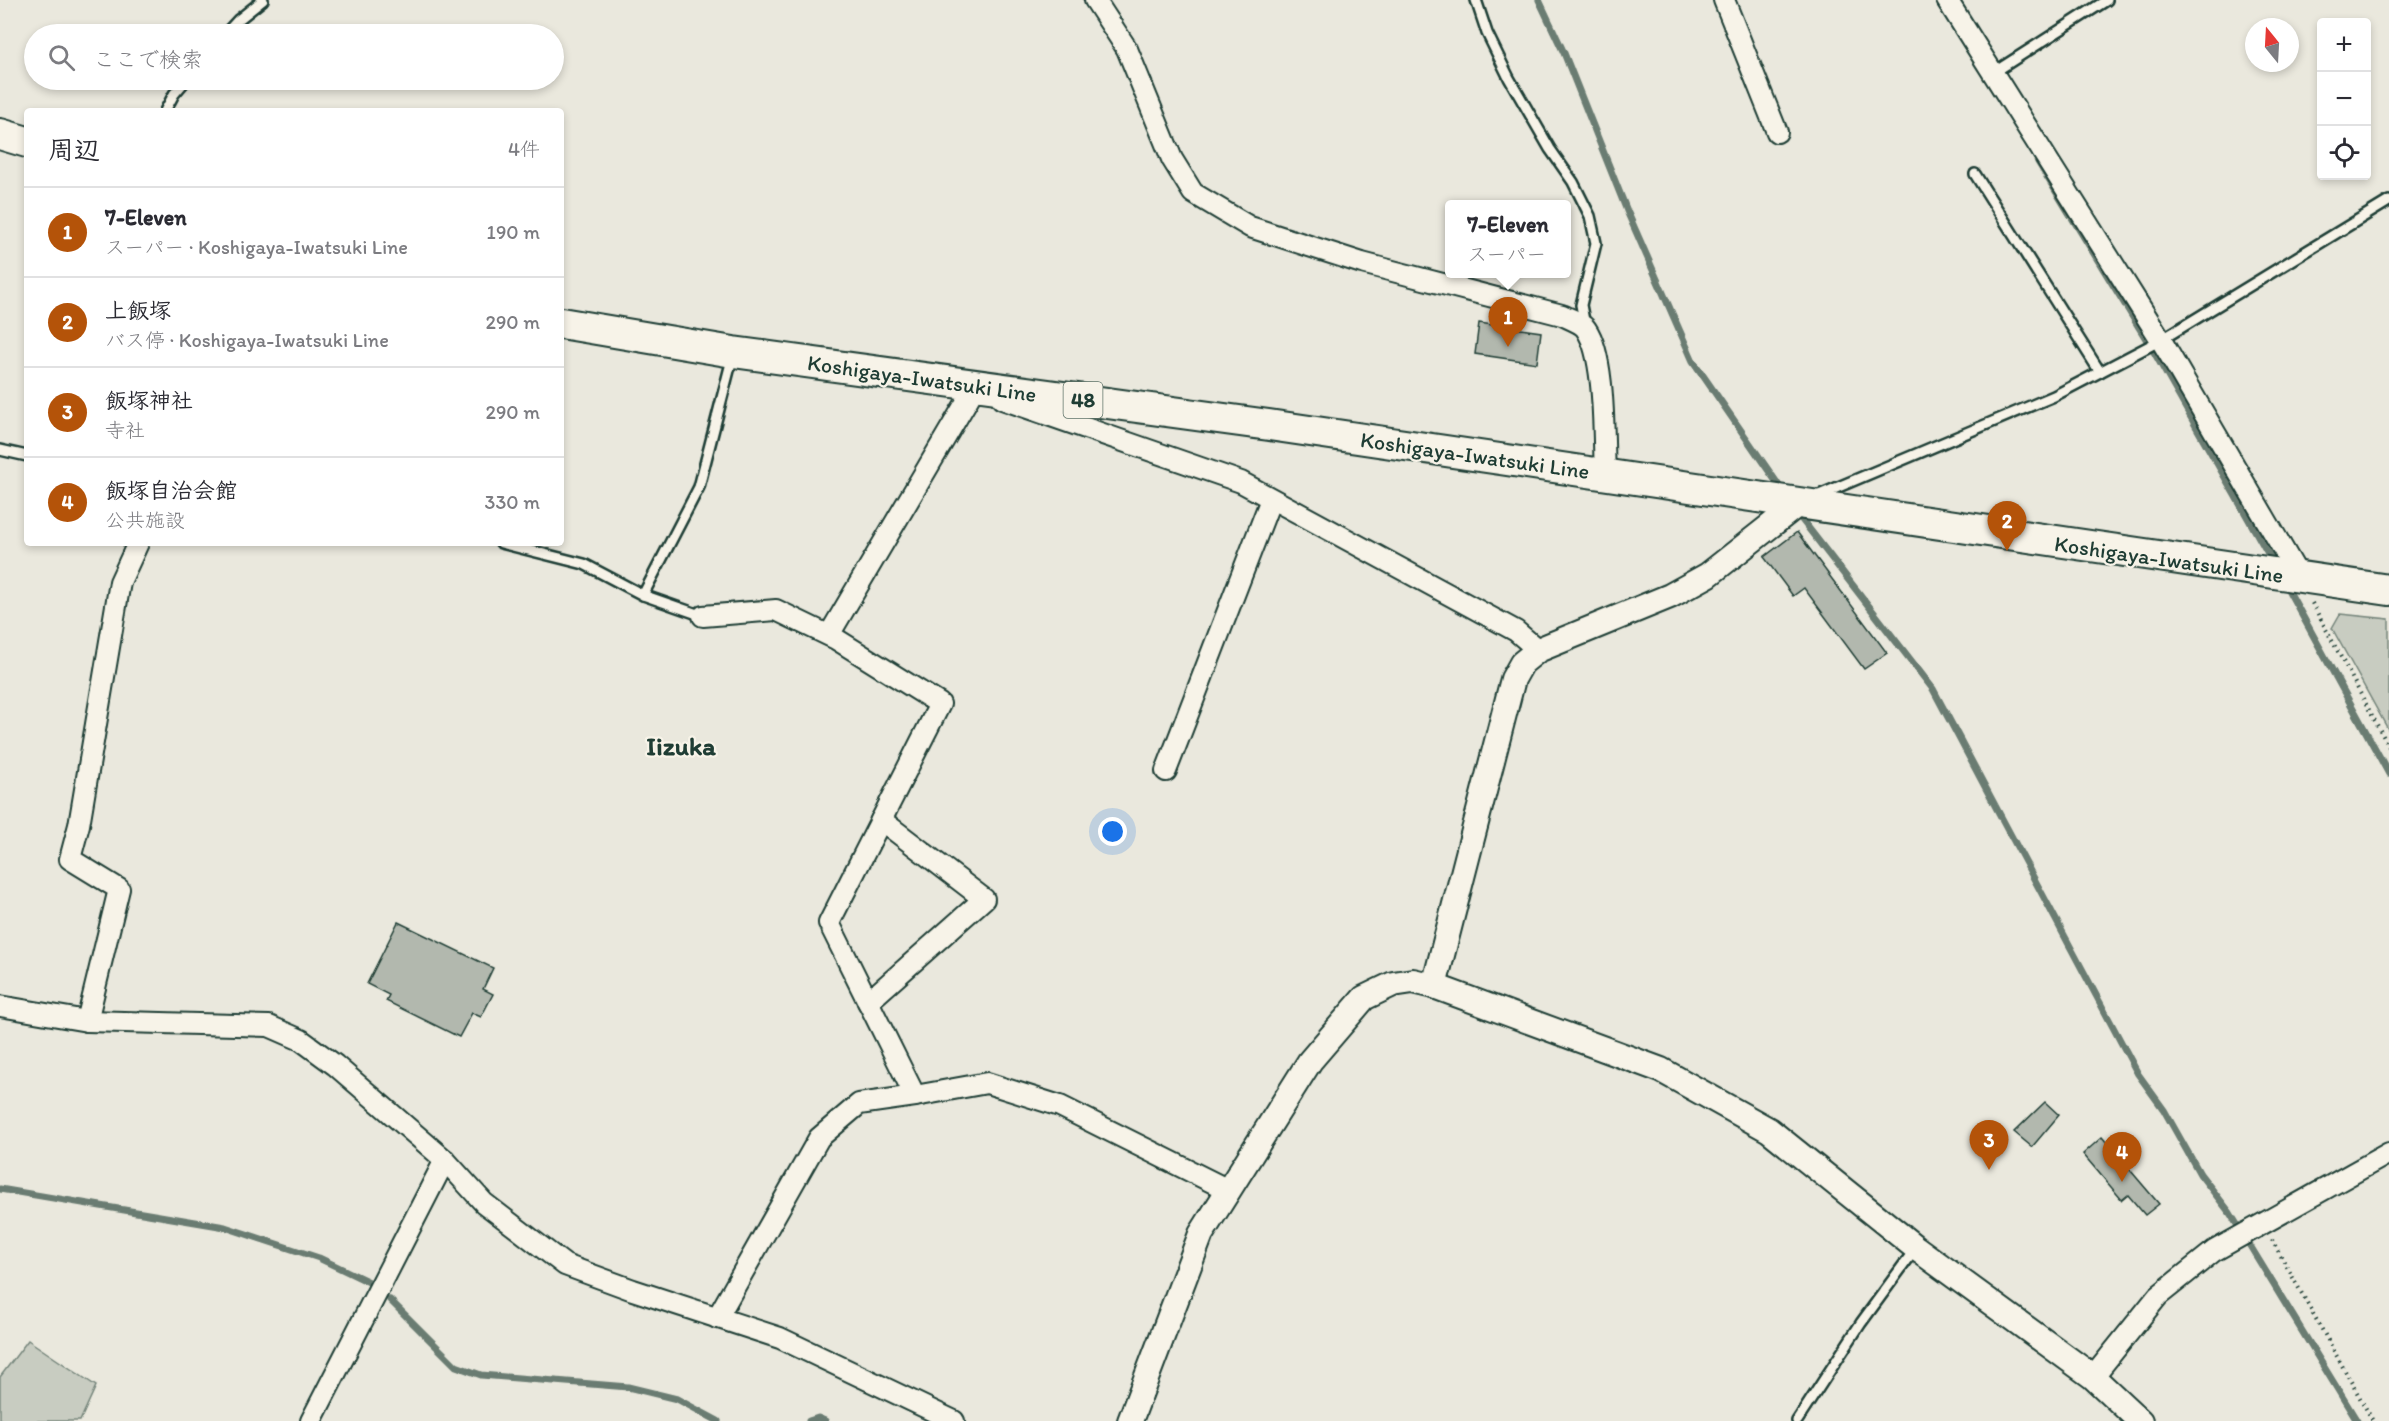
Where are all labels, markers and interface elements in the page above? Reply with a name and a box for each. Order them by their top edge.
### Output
north arrow [2245,18,2299,72]
map controls [2317,18,2371,180]
button: + [2317,18,2371,72]
search box [24,24,564,90]
icon: search [45,41,78,74]
text: ここで検索 [93,46,203,73]
button: − [2317,72,2371,126]
button: locate [2317,126,2371,180]
text: 周辺 [48,134,100,166]
text: 4件 [508,137,540,161]
popup [1445,200,1571,278]
text: 7-Eleven [105,204,187,231]
text: 7-Eleven [1467,211,1549,238]
text: 1 [63,220,72,244]
text: 190 m [487,220,540,244]
text: スーパー · Koshigaya-Iwatsuki Line [105,235,408,259]
text: スーパー [1467,242,1546,266]
text: 上飯塚 [105,297,171,324]
pin: 1 [1488,298,1528,347]
text: 2 [62,310,73,334]
text: 290 m [485,310,540,334]
text: バス停 · Koshigaya-Iwatsuki Line [105,328,389,352]
street label: Koshigaya-Iwatsuki Line [806,349,1038,408]
road number: 48 [1064,382,1102,418]
text: 飯塚神社 [105,387,193,414]
text: 3 [62,400,73,424]
text: 290 m [485,400,540,424]
text: 寺社 [105,418,145,442]
street label: Koshigaya-Iwatsuki Line [1359,426,1591,485]
text: 飯塚自治会館 [105,477,237,504]
text: 4 [61,490,74,514]
text: 330 m [485,490,540,514]
pin: 2 [1988,502,2026,551]
text: 公共施設 [105,508,185,532]
street label: Koshigaya-Iwatsuki Line [2053,530,2285,589]
district label: Iizuka [646,730,716,762]
your location [1098,817,1127,846]
pin: 3 [1970,1120,2008,1170]
pin: 4 [2102,1132,2142,1182]

